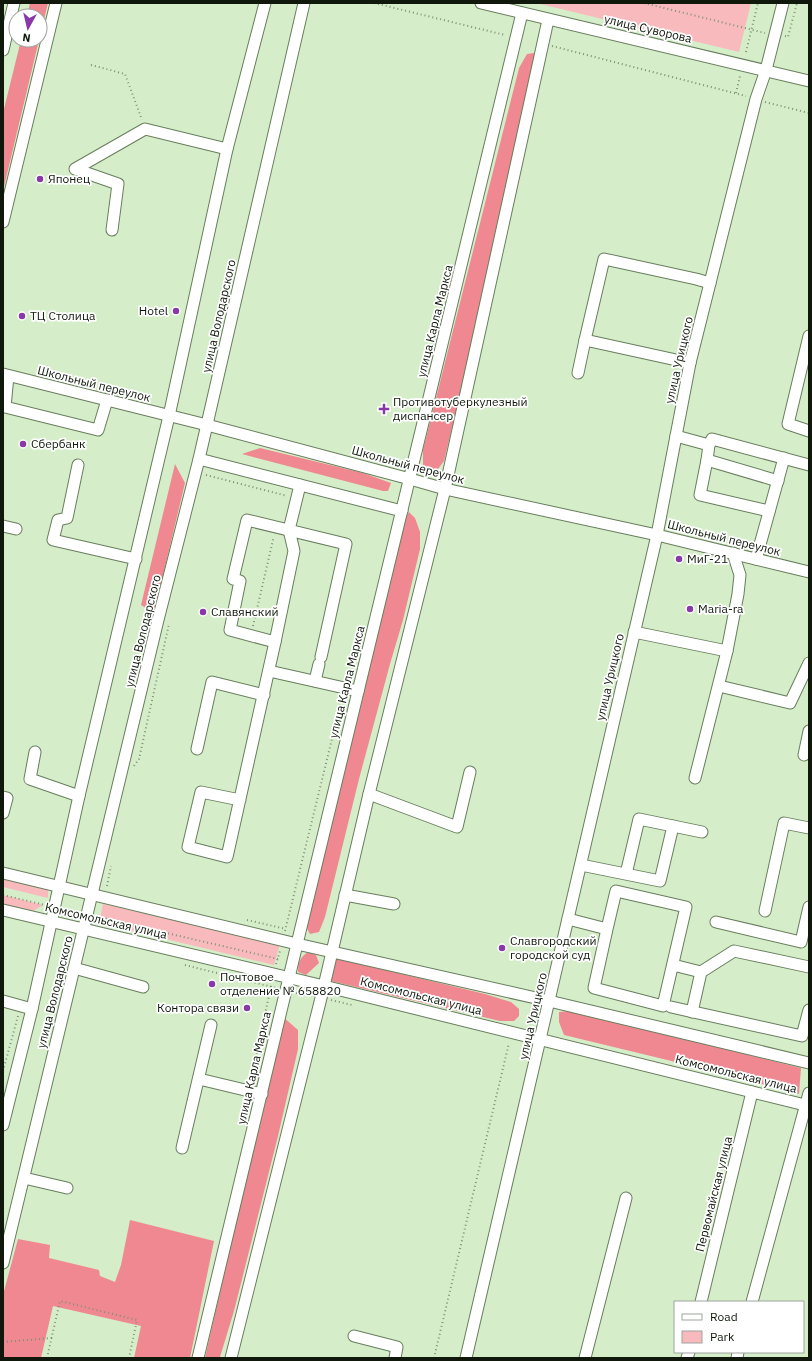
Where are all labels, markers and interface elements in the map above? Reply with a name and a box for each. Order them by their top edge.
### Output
north arrow [8,8,48,48]
street label: улица Суворова [603,11,694,46]
text: N [22,30,32,45]
place label: Японец [48,171,90,186]
marker: Японец [35,174,45,184]
street label: улица Володарского [198,258,239,374]
street label: улица Карла Маркса [413,263,456,379]
place label: Hotel [139,303,168,318]
marker: Hotel [171,306,181,316]
place label: ТЦ Столица [30,308,96,323]
marker: ТЦ Столица [17,311,27,321]
street label: улица Урицкого [661,315,696,405]
street label: Школьный переулок [36,362,153,405]
place label: Противотуберкулезный диспансер [393,394,527,423]
marker: Противотуберкулезный диспансер [378,403,390,415]
place label: Сбербанк [31,436,86,451]
marker: Сбербанк [18,439,28,449]
street label: Школьный переулок [350,442,467,487]
street label: Школьный переулок [666,516,783,559]
place label: МиГ-21 [687,551,728,566]
marker: МиГ-21 [674,554,684,564]
street label: улица Володарского [121,573,164,689]
place label: Maria-ra [698,601,744,616]
place label: Славянский [211,604,279,619]
marker: Maria-ra [685,604,695,614]
marker: Славянский [198,607,208,617]
street label: улица Карла Маркса [325,624,368,740]
street label: улица Урицкого [592,632,627,722]
street label: Комсомольская улица [44,899,169,942]
place label: Славгородский городской суд [510,933,597,962]
street label: улица Володарского [33,934,76,1050]
marker: Славгородский городской суд [497,943,507,953]
place label: Почтовое отделение № 658820 [220,969,341,998]
street label: улица Урицкого [515,971,550,1061]
street label: Комсомольская улица [359,973,484,1018]
marker: Почтовое отделение № 658820 [207,979,217,989]
place label: Контора связи [157,1000,239,1015]
marker: Контора связи [242,1003,252,1013]
street label: улица Карла Маркса [233,1009,274,1126]
street label: Комсомольская улица [674,1051,799,1096]
street label: Первомайская улица [692,1134,735,1253]
legend [674,1301,804,1353]
text: Road [710,1309,738,1324]
text: Park [710,1329,735,1344]

